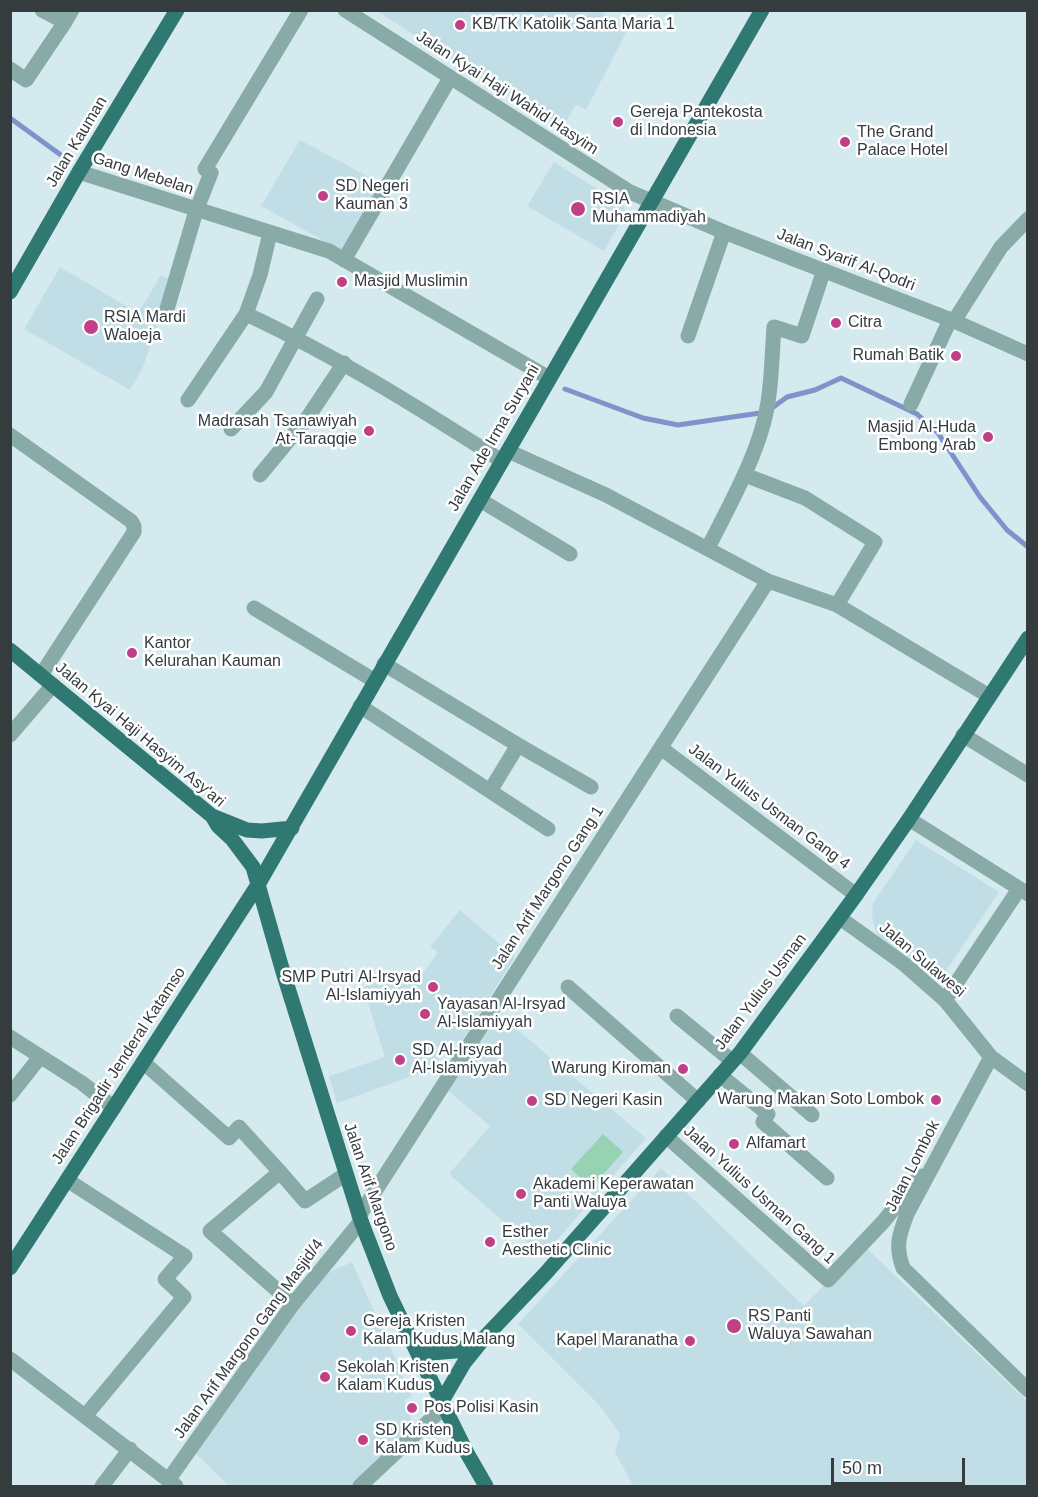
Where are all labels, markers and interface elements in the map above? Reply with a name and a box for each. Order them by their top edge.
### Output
place label: KB/TK Katolik Santa Maria 1 [472,15,675,35]
marker: KB/TK Katolik Santa Maria 1 [453,18,467,32]
street label: Jalan Kyai Haji Wahid Hasyim [413,27,601,159]
street label: Jalan Kauman [42,93,112,191]
place label: Gereja Pantekosta di Indonesia [630,103,763,141]
marker: Gereja Pantekosta di Indonesia [611,115,625,129]
place label: The Grand Palace Hotel [857,123,948,161]
marker: The Grand Palace Hotel [838,135,852,149]
street label: Gang Mebelan [90,149,196,199]
place label: SD Negeri Kauman 3 [335,177,409,215]
marker: SD Negeri Kauman 3 [316,189,330,203]
place label: RSIA Muhammadiyah [592,190,706,228]
marker: RSIA Muhammadiyah [569,200,587,218]
street label: Jalan Syarif Al-Qodri [774,225,918,295]
place label: Masjid Muslimin [354,272,468,292]
marker: Masjid Muslimin [335,275,349,289]
place label: RSIA Mardi Waloeja [104,308,186,346]
place label: Citra [848,313,882,333]
marker: Citra [829,316,843,330]
marker: RSIA Mardi Waloeja [82,318,100,336]
place label: Rumah Batik [852,346,944,366]
marker: Rumah Batik [949,349,963,363]
street label: Jalan Ade Irma Suryani [444,361,544,515]
place label: Madrasah Tsanawiyah At-Taraqqie [198,412,357,450]
place label: Masjid Al-Huda Embong Arab [868,418,976,456]
marker: Madrasah Tsanawiyah At-Taraqqie [362,424,376,438]
marker: Masjid Al-Huda Embong Arab [981,430,995,444]
place label: Kantor Kelurahan Kauman [144,634,281,672]
marker: Kantor Kelurahan Kauman [125,646,139,660]
street label: Jalan Kyai Haji Hasyim Asy'ari [51,658,229,812]
street label: Jalan Yulius Usman Gang 4 [684,740,854,874]
street label: Jalan Arif Margono Gang 1 [488,803,608,973]
street label: Jalan Sulawesi [875,918,969,1002]
street label: Jalan Yulius Usman [711,930,811,1054]
street label: Jalan Brigadir Jenderal Katamso [48,964,190,1168]
place label: SMP Putri Al-Irsyad Al-Islamiyyah [281,968,421,1006]
marker: SMP Putri Al-Irsyad Al-Islamiyyah [426,980,440,994]
place label: Yayasan Al-Irsyad Al-Islamiyyah [437,995,566,1033]
marker: Yayasan Al-Irsyad Al-Islamiyyah [418,1007,432,1021]
place label: SD Al-Irsyad Al-Islamiyyah [412,1041,507,1079]
marker: SD Al-Irsyad Al-Islamiyyah [393,1053,407,1067]
place label: Warung Kiroman [552,1059,671,1079]
marker: Warung Kiroman [676,1062,690,1076]
place label: Warung Makan Soto Lombok [717,1090,924,1110]
place label: SD Negeri Kasin [544,1091,662,1111]
marker: Warung Makan Soto Lombok [929,1093,943,1107]
marker: SD Negeri Kasin [525,1094,539,1108]
street label: Jalan Lombok [882,1117,944,1215]
street label: Jalan Arif Margono [339,1120,401,1254]
street label: Jalan Yulius Usman Gang 1 [679,1122,839,1268]
place label: Alfamart [746,1134,806,1154]
marker: Alfamart [727,1137,741,1151]
place label: Akademi Keperawatan Panti Waluya [533,1175,694,1213]
marker: Akademi Keperawatan Panti Waluya [514,1187,528,1201]
place label: Esther Aesthetic Clinic [502,1223,611,1261]
marker: Esther Aesthetic Clinic [483,1235,497,1249]
street label: Jalan Arif Margono Gang Masjid/4 [170,1236,328,1442]
place label: RS Panti Waluya Sawahan [748,1307,872,1345]
place label: Gereja Kristen Kalam Kudus Malang [363,1312,515,1350]
marker: RS Panti Waluya Sawahan [725,1317,743,1335]
marker: Gereja Kristen Kalam Kudus Malang [344,1324,358,1338]
place label: Kapel Maranatha [556,1331,678,1351]
marker: Kapel Maranatha [683,1334,697,1348]
place label: Sekolah Kristen Kalam Kudus [337,1358,449,1396]
marker: Sekolah Kristen Kalam Kudus [318,1370,332,1384]
place label: Pos Polisi Kasin [424,1398,539,1418]
marker: Pos Polisi Kasin [405,1401,419,1415]
place label: SD Kristen Kalam Kudus [375,1421,470,1459]
marker: SD Kristen Kalam Kudus [356,1433,370,1447]
scale bar [834,1446,968,1484]
text: 50 m [842,1458,882,1478]

